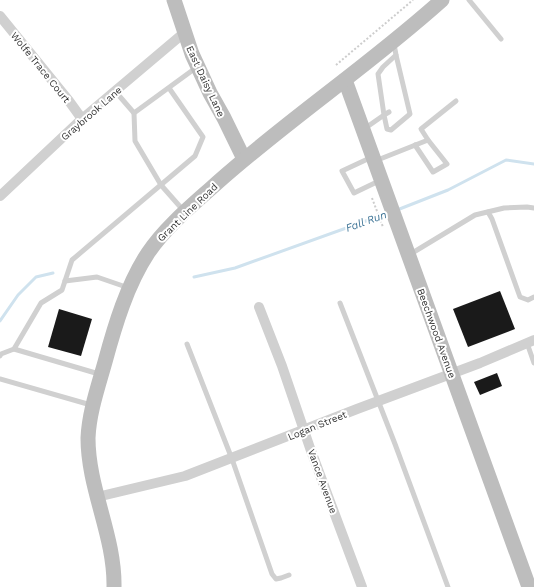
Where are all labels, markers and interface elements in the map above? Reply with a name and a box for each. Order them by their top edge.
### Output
street label: Wolfe Trace Court [9,30,73,106]
street label: East Daisy Lane [184,44,227,119]
street label: Graybrook Lane [59,84,124,143]
street label: Grant Line Road [155,181,220,244]
water label: Fall Run [344,208,388,235]
street label: Beechwood Avenue [415,287,458,380]
street label: Logan Street [286,408,349,442]
street label: Vance Avenue [306,448,339,515]

